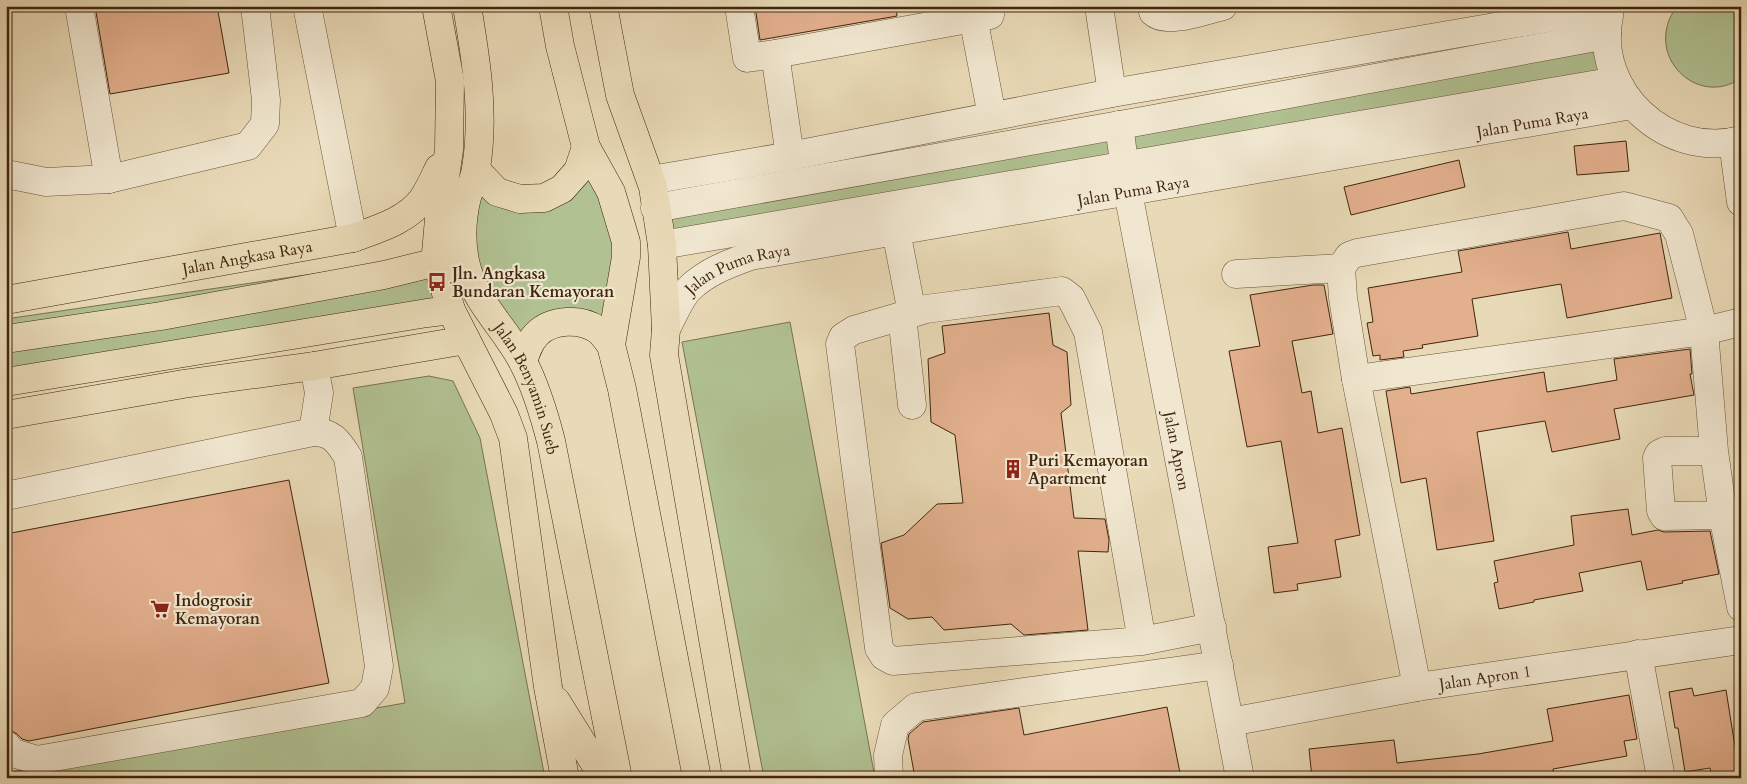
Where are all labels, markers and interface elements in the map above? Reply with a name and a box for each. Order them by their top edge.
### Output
street label: Jalan Puma Raya [1473,103,1590,144]
street label: Jalan Puma Raya [1074,171,1191,212]
street label: Jalan Angkasa Raya [179,235,314,281]
street label: Jalan Puma Raya [678,239,792,301]
place label: Jln. Angkasa Bundaran Kemayoran [450,263,615,303]
bus stop icon: Jln. Angkasa Bundaran Kemayoran [426,271,448,293]
street label: Jalan Benyamin Sueb [487,316,563,457]
street label: Jalan Apron [1158,407,1195,492]
place label: Puri Kemayoran Apartment [1028,450,1149,490]
building icon: Puri Kemayoran Apartment [1002,458,1024,480]
place label: Indogrosir Kemayoran [175,590,261,630]
supermarket icon: Indogrosir Kemayoran [149,598,171,620]
street label: Jalan Apron 1 [1436,661,1533,696]

